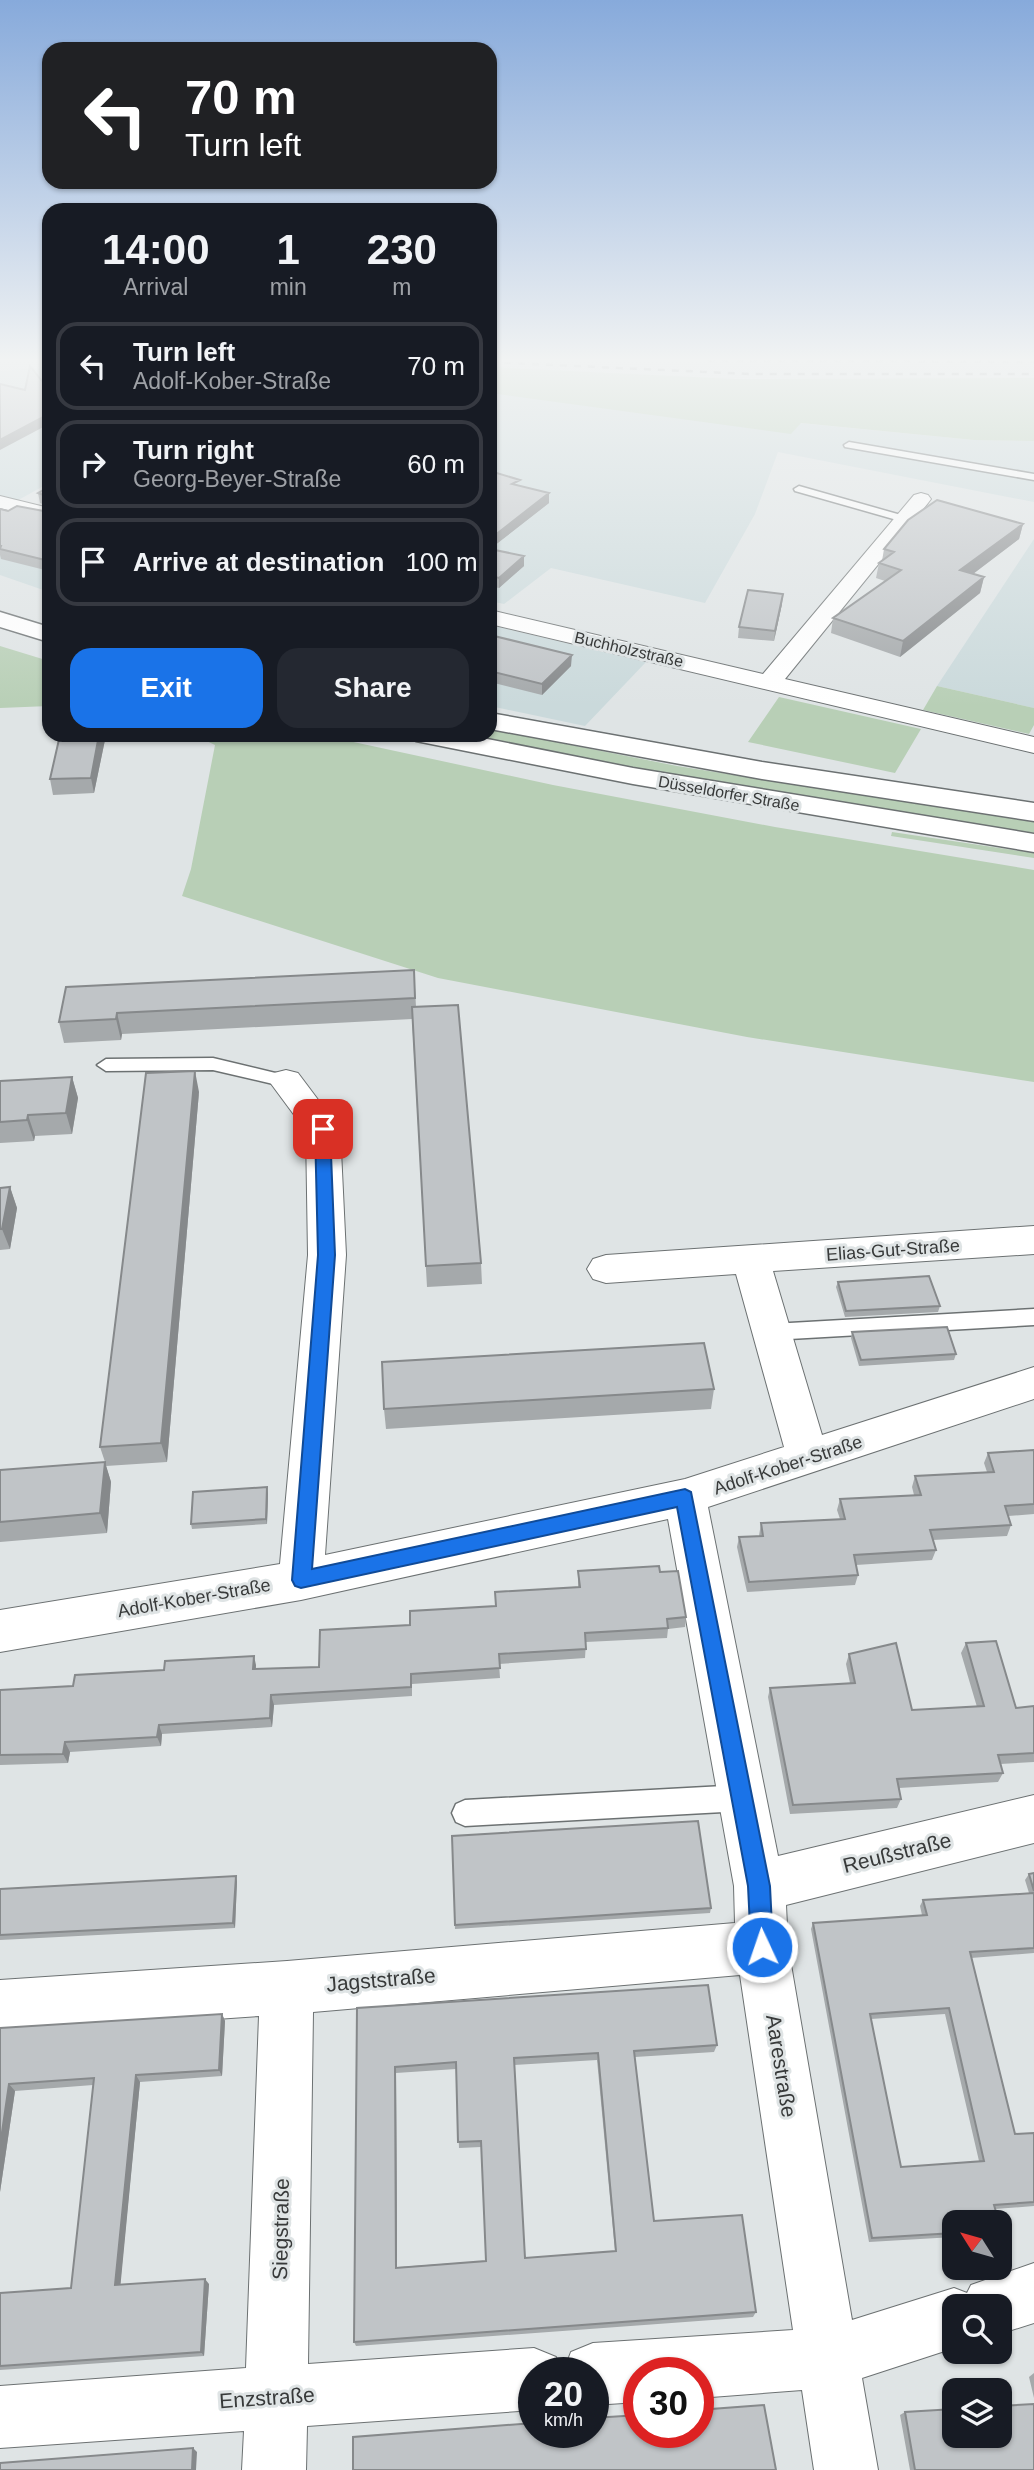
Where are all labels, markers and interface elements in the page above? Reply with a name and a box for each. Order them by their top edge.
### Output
icon: left [70,70,161,161]
text: 70 m [185,70,297,124]
text: Turn left [185,127,301,163]
text: 14:00 [102,226,210,273]
text: 1 [276,226,300,273]
text: 230 [367,226,437,273]
text: Arrival [123,274,188,300]
text: min [270,274,307,300]
text: m [392,274,411,300]
text: Turn left [133,337,235,367]
icon: left [74,347,112,385]
text: 70 m [407,351,465,381]
text: Adolf-Kober-Straße [133,368,331,394]
text: Turn right [133,435,254,465]
icon: right [74,445,112,483]
text: 60 m [407,449,465,479]
text: Georg-Beyer-Straße [133,466,341,492]
icon: arrive [74,543,112,581]
text: Arrive at destination [133,547,384,577]
text: 100 m [405,547,478,577]
street label: Buchholzstraße [573,629,685,670]
button: Exit [70,648,263,728]
button: Share [277,648,469,728]
street label: Düsseldorfer Straße [657,773,801,814]
pin [293,1099,353,1159]
icon: arrive [304,1110,342,1148]
street label: Elias-Gut-Straße [825,1235,961,1265]
street label: Adolf-Kober-Straße [711,1432,865,1498]
street label: Adolf-Kober-Straße [116,1575,272,1621]
street label: Reußstraße [840,1828,953,1877]
position arrow [725,1910,799,1984]
street label: Jagststraße [325,1963,437,1996]
street label: Aarestraße [762,2013,801,2119]
street label: Siegstraße [268,2178,293,2280]
north arrow [942,2210,1012,2280]
map controls [942,2210,1012,2448]
button: search [942,2294,1012,2364]
speed limit sign: 30 [623,2357,714,2448]
text: 20 [544,2374,583,2413]
button: layers [942,2378,1012,2448]
street label: Enzstraße [218,2383,316,2412]
text: km/h [544,2410,583,2430]

